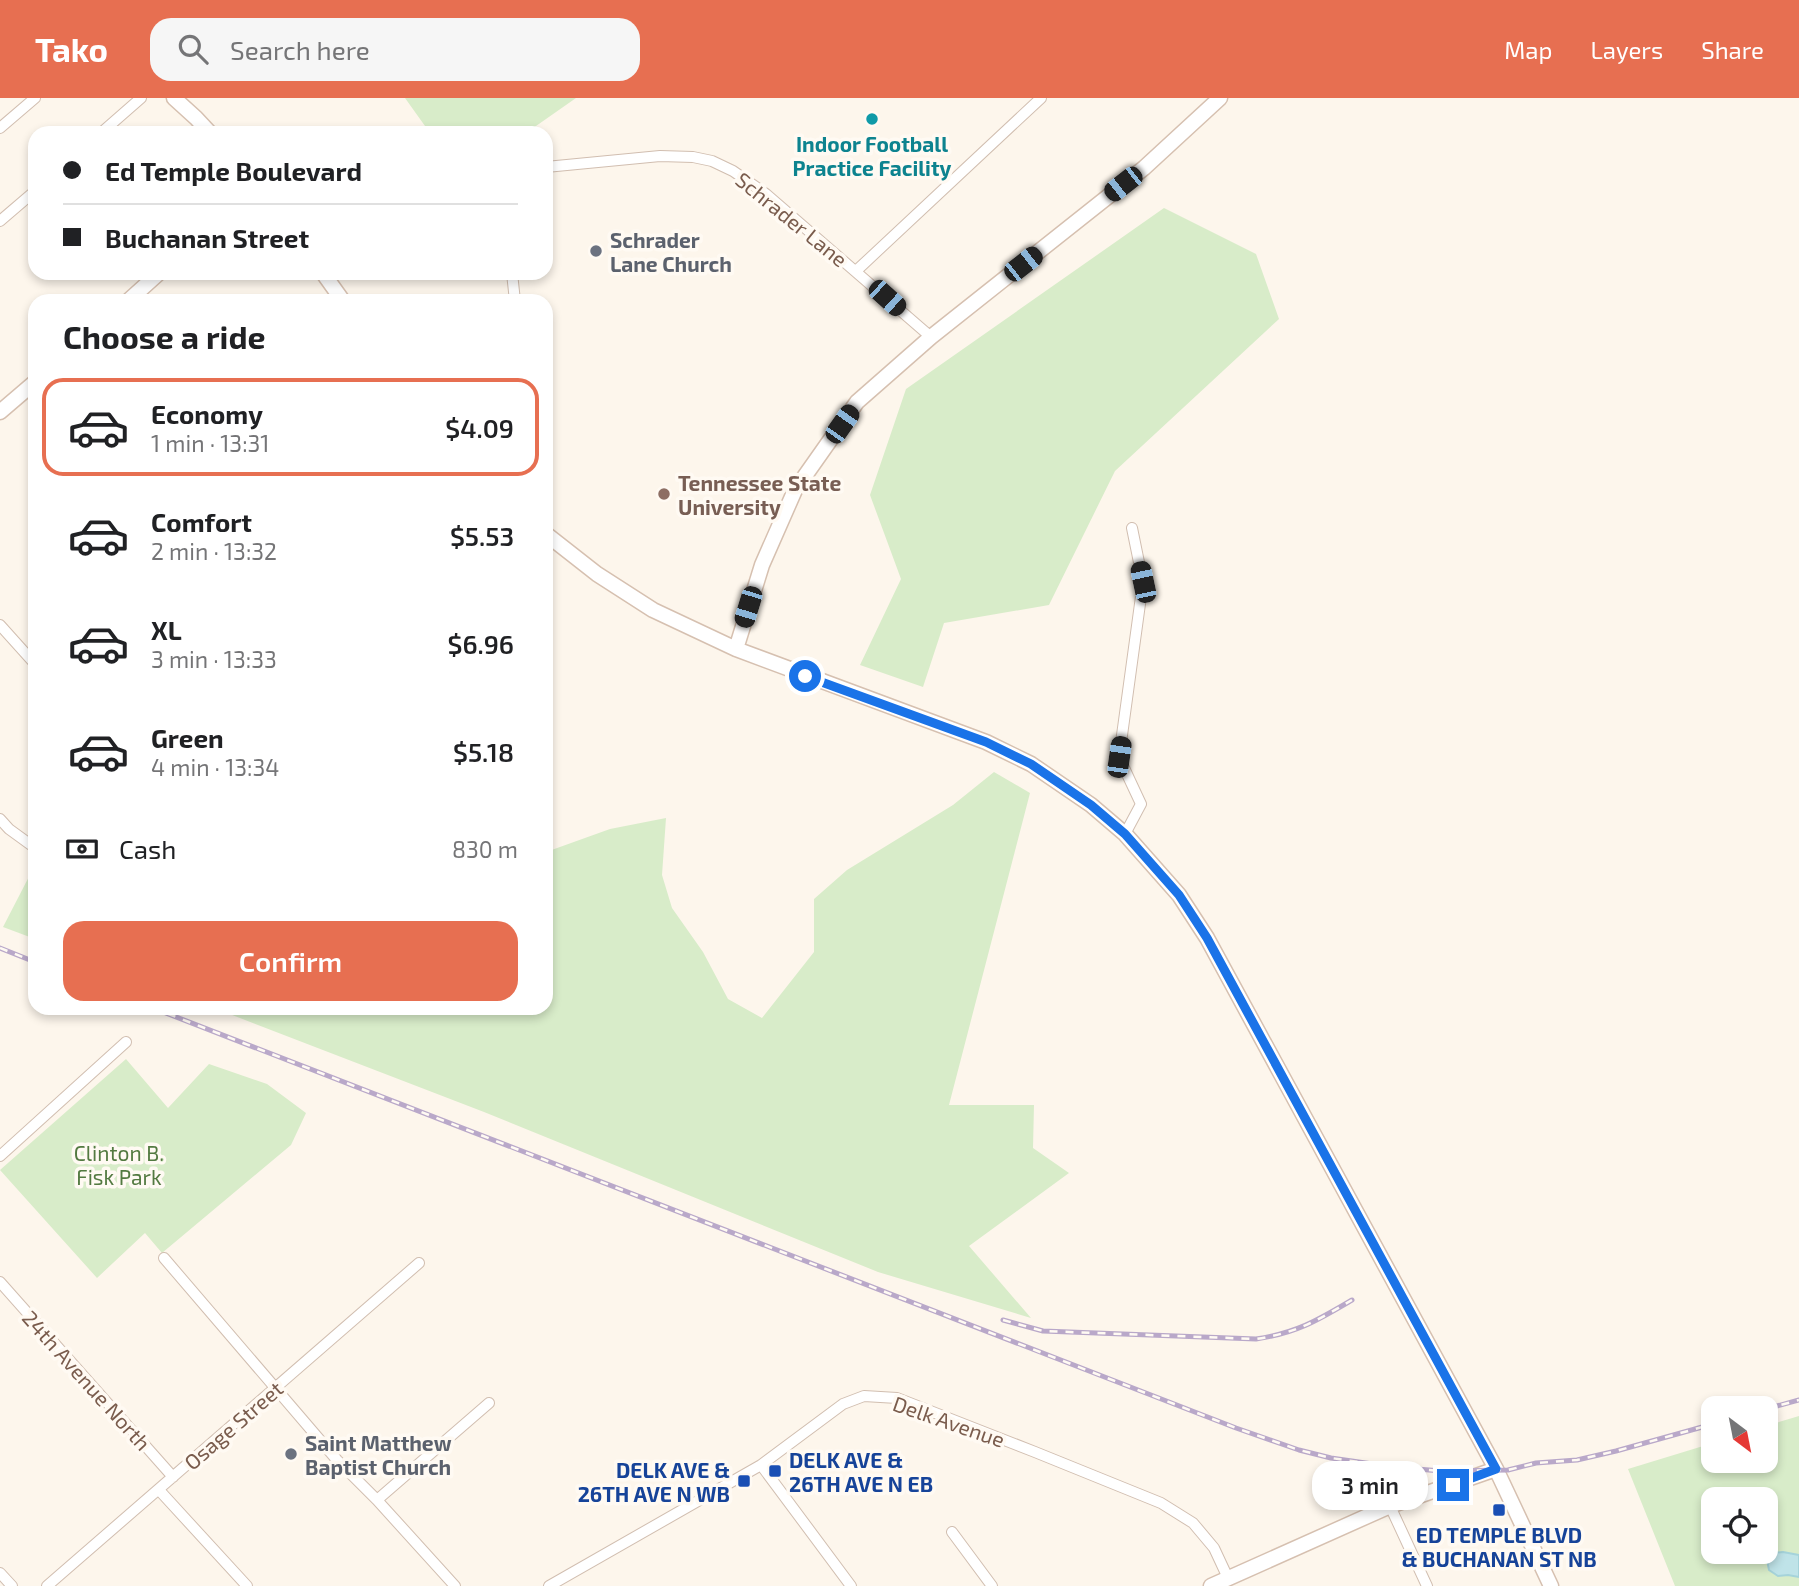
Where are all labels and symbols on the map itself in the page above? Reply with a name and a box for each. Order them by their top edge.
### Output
marker: Indoor Football Practice Facility [864,111,880,127]
place label: Indoor Football Practice Facility [793,131,952,181]
car [1100,163,1147,205]
street label: Schrader Lane [731,166,853,272]
place label: Schrader Lane Church [610,227,732,276]
marker: Schrader Lane Church [588,243,604,259]
car [1000,243,1047,285]
car [865,276,910,320]
car [822,401,863,447]
place label: Tennessee State University [678,470,841,520]
marker: Tennessee State University [656,486,672,502]
car [1129,559,1158,605]
car [732,584,765,630]
route start [789,660,821,692]
car [1106,735,1133,779]
park label: Clinton B. Fisk Park [74,1140,164,1189]
street label: 24th Avenue North [18,1305,156,1455]
street label: Osage Street [179,1375,287,1475]
street label: Delk Avenue [890,1390,1008,1452]
north arrow [1701,1396,1778,1474]
place label: Saint Matthew Baptist Church [305,1430,452,1479]
marker: Saint Matthew Baptist Church [283,1446,299,1462]
place label: DELK AVE & 26TH AVE N EB [789,1447,933,1496]
place label: DELK AVE & 26TH AVE N WB [578,1457,730,1506]
callout: 3 min [1313,1460,1428,1510]
marker: DELK AVE & 26TH AVE N EB [767,1463,783,1479]
route end [1437,1469,1469,1501]
marker: DELK AVE & 26TH AVE N WB [736,1473,752,1489]
marker: ED TEMPLE BLVD & BUCHANAN ST NB [1491,1502,1507,1518]
place label: ED TEMPLE BLVD & BUCHANAN ST NB [1401,1522,1597,1571]

